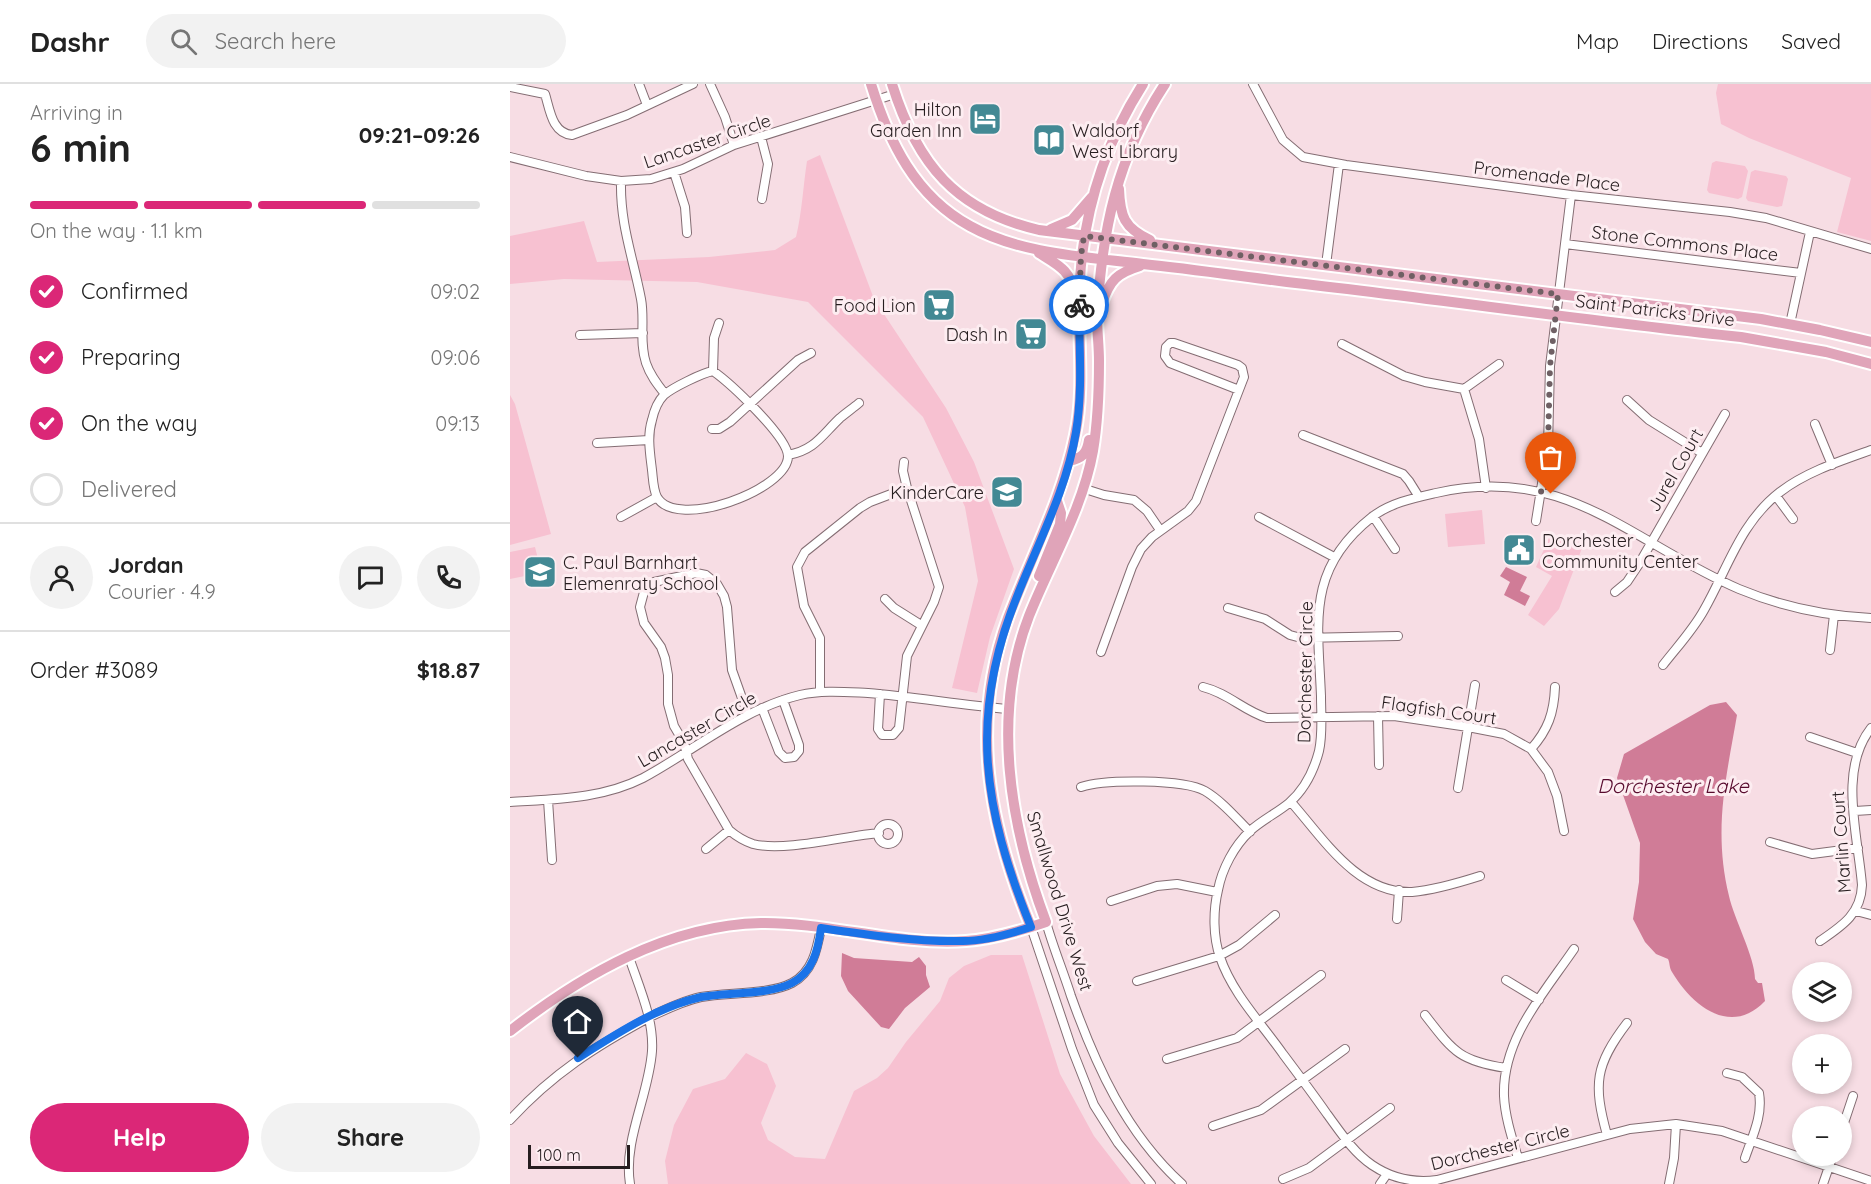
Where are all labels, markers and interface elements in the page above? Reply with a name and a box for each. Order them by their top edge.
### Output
search box [146,14,566,68]
text: Dashr [30,24,110,59]
icon: search [167,25,200,58]
text: Search here [215,27,336,55]
text: Map [1576,28,1619,54]
text: Directions [1652,28,1748,54]
text: Saved [1781,28,1841,54]
place label: Hilton Garden Inn [870,98,962,142]
text: Arriving in [30,100,123,125]
hotel icon: Hilton Garden Inn [967,101,1003,137]
street label: Lancaster Circle [640,108,774,174]
place label: Waldorf West Library [1072,119,1178,163]
text: 09:21–09:26 [359,121,480,149]
library icon: Waldorf West Library [1031,122,1067,158]
text: 6 min [30,123,131,172]
street label: Promenade Place [1472,156,1622,196]
text: On the way · 1.1 km [30,218,203,243]
street label: Stone Commons Place [1590,220,1780,266]
icon: check [30,275,63,308]
courier [1049,275,1109,335]
text: Confirmed [81,277,188,305]
text: 09:02 [430,279,480,304]
supermarket icon: Food Lion [921,287,957,323]
icon: bike [1063,289,1096,322]
street label: Saint Patricks Drive [1574,289,1736,331]
place label: Food Lion [834,294,916,317]
supermarket icon: Dash In [1013,316,1049,352]
place label: Dash In [946,323,1008,346]
icon: check [30,341,63,374]
text: Preparing [81,343,181,371]
text: 09:06 [431,345,480,370]
icon: check [30,407,63,440]
text: On the way [81,409,197,437]
text: 09:13 [435,411,480,436]
street label: Jurel Court [1642,424,1708,516]
pin [1525,432,1576,494]
icon: bag [1534,441,1567,474]
school or university icon: KinderCare [989,474,1025,510]
text: Delivered [81,475,177,503]
place label: KinderCare [890,481,984,504]
place label: Dorchester Community Center [1542,529,1699,573]
public building icon: Dorchester Community Center [1501,532,1537,568]
button: person [30,546,93,609]
button: chat [339,546,402,609]
button: phone [417,546,480,609]
text: Jordan [108,551,184,579]
place label: C. Paul Barnhart Elemenraty School [563,551,719,595]
school or university icon: C. Paul Barnhart Elemenraty School [522,554,558,590]
text: Courier · 4.9 [108,579,216,604]
street label: Dorchester Circle [1292,601,1318,743]
text: Order #3089 [30,656,158,684]
text: $18.87 [417,656,480,684]
street label: Lancaster Circle [634,686,760,772]
street label: Flagfish Court [1380,691,1498,729]
water label: Dorchester Lake [1597,773,1750,798]
street label: Marlin Court [1826,790,1856,894]
street label: Smallwood Drive West [1022,808,1098,994]
map controls [1792,962,1852,1166]
button: layers [1792,962,1852,1022]
pin [552,996,603,1058]
icon: home [561,1005,594,1038]
button: + [1792,1034,1852,1094]
button: Help [30,1103,249,1172]
button: Share [261,1103,480,1172]
button: − [1792,1106,1852,1166]
street label: Dorchester Circle [1428,1119,1572,1175]
scale bar [528,1142,630,1170]
text: 100 m [537,1145,581,1165]

